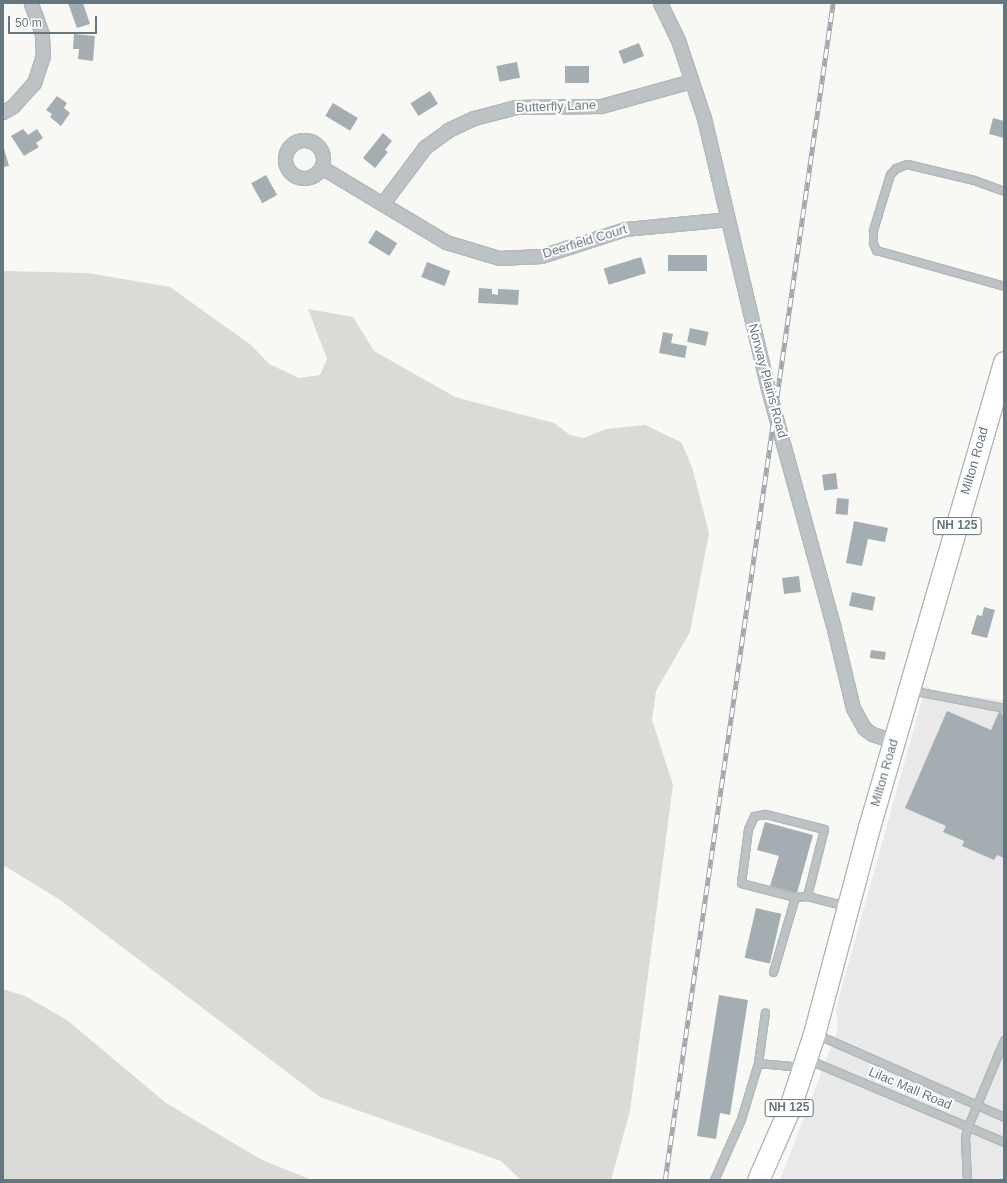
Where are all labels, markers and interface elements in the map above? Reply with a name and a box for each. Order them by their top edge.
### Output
scale bar [10,8,99,34]
text: 50 m [15,16,42,30]
street label: Butterfly Lane [516,98,596,116]
street label: Deerfield Court [541,222,629,262]
street label: Norway Plains Road [744,322,790,440]
street label: Milton Road [958,426,992,496]
road number: NH 125 [932,516,982,536]
street label: Milton Road [868,738,902,808]
street label: Lilac Mall Road [866,1064,954,1114]
road number: NH 125 [764,1098,814,1118]

